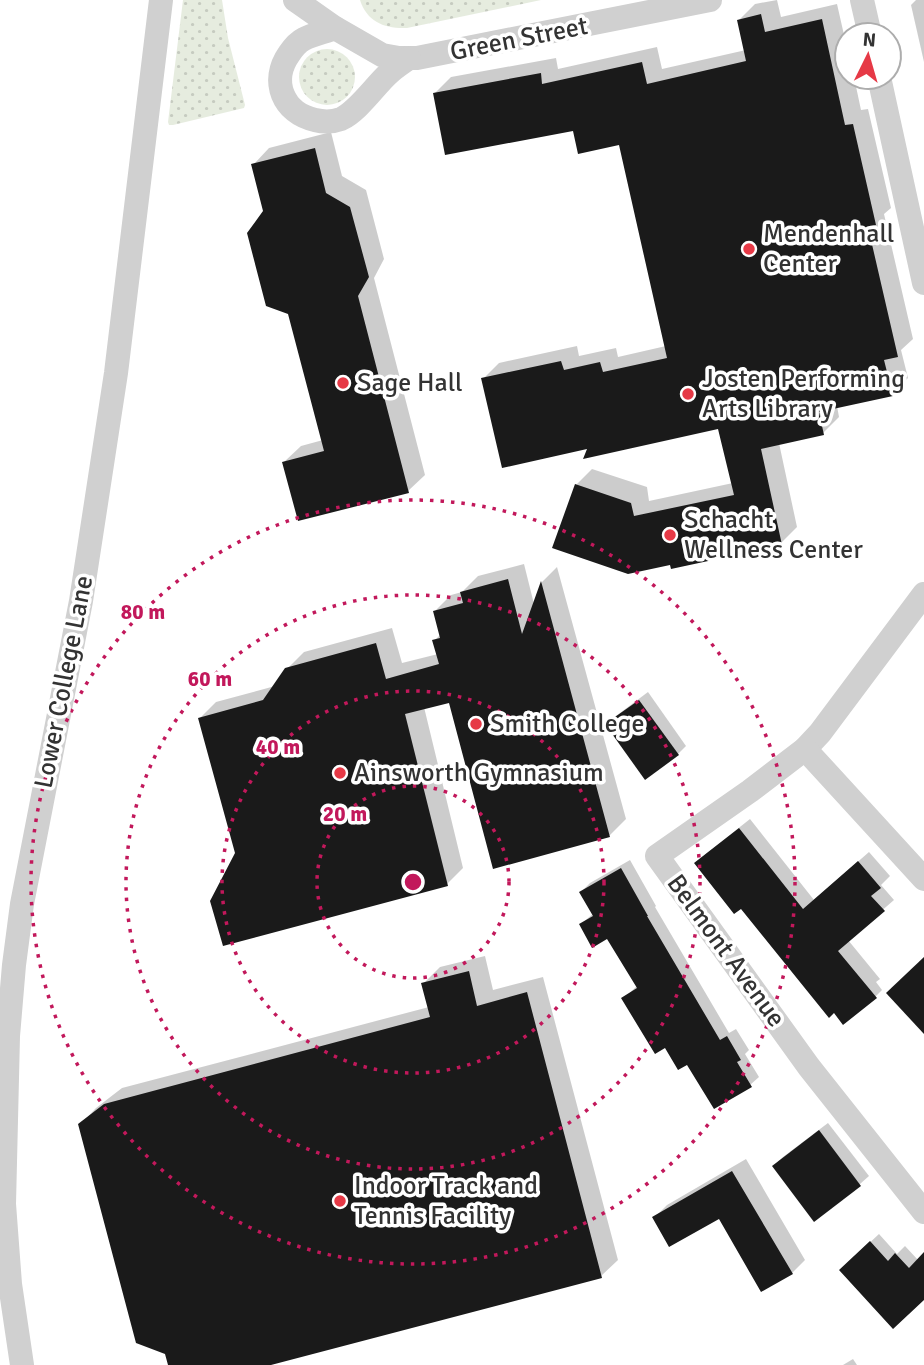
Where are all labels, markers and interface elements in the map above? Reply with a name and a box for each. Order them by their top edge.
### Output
street label: Green Street [447,10,591,68]
north arrow [833,21,903,91]
text: N [862,28,877,53]
place label: Mendenhall Center [763,218,895,280]
marker: Mendenhall Center [741,241,757,257]
place label: Josten Performing Arts Library [702,363,905,425]
place label: Sage Hall [357,367,463,399]
marker: Sage Hall [335,375,351,391]
marker: Josten Performing Arts Library [680,386,696,402]
place label: Schacht Wellness Center [684,504,863,566]
marker: Schacht Wellness Center [662,527,678,543]
street label: Lower College Lane [28,573,100,791]
text: 80 m [121,599,165,625]
text: 60 m [188,666,232,692]
place label: Smith College [490,708,645,740]
marker: Smith College [468,716,484,732]
text: 40 m [256,734,300,760]
place label: Ainsworth Gymnasium [354,757,604,789]
marker: Ainsworth Gymnasium [332,765,348,781]
text: 20 m [323,801,367,827]
street label: Belmont Avenue [660,868,792,1034]
centre of rings [401,870,425,894]
place label: Indoor Track and Tennis Facility [354,1170,538,1232]
marker: Indoor Track and Tennis Facility [332,1193,348,1209]

